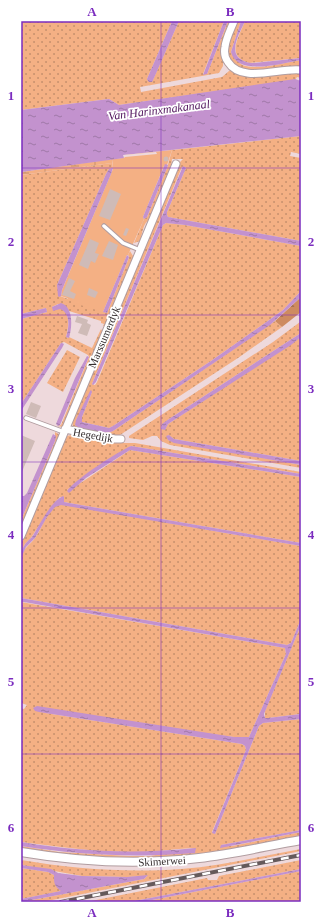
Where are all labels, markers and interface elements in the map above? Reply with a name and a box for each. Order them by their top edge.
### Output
text: A [87,4,97,19]
text: B [226,4,235,19]
text: 1 [8,88,14,103]
text: 1 [308,88,314,103]
water label: Van Harinxmakanaal [107,97,211,123]
text: 2 [8,234,14,249]
text: 2 [308,234,314,249]
street label: Marssumerdyk [86,304,123,370]
text: 3 [8,381,15,396]
text: 3 [308,381,315,396]
street label: Hegedijk [72,426,114,444]
text: 4 [8,527,15,542]
text: 4 [308,527,315,542]
text: 5 [8,674,15,689]
text: 5 [308,674,315,689]
text: 6 [8,820,15,835]
text: 6 [308,820,315,835]
street label: Skimerwei [138,854,186,868]
text: A [87,905,97,920]
text: B [226,905,235,920]

